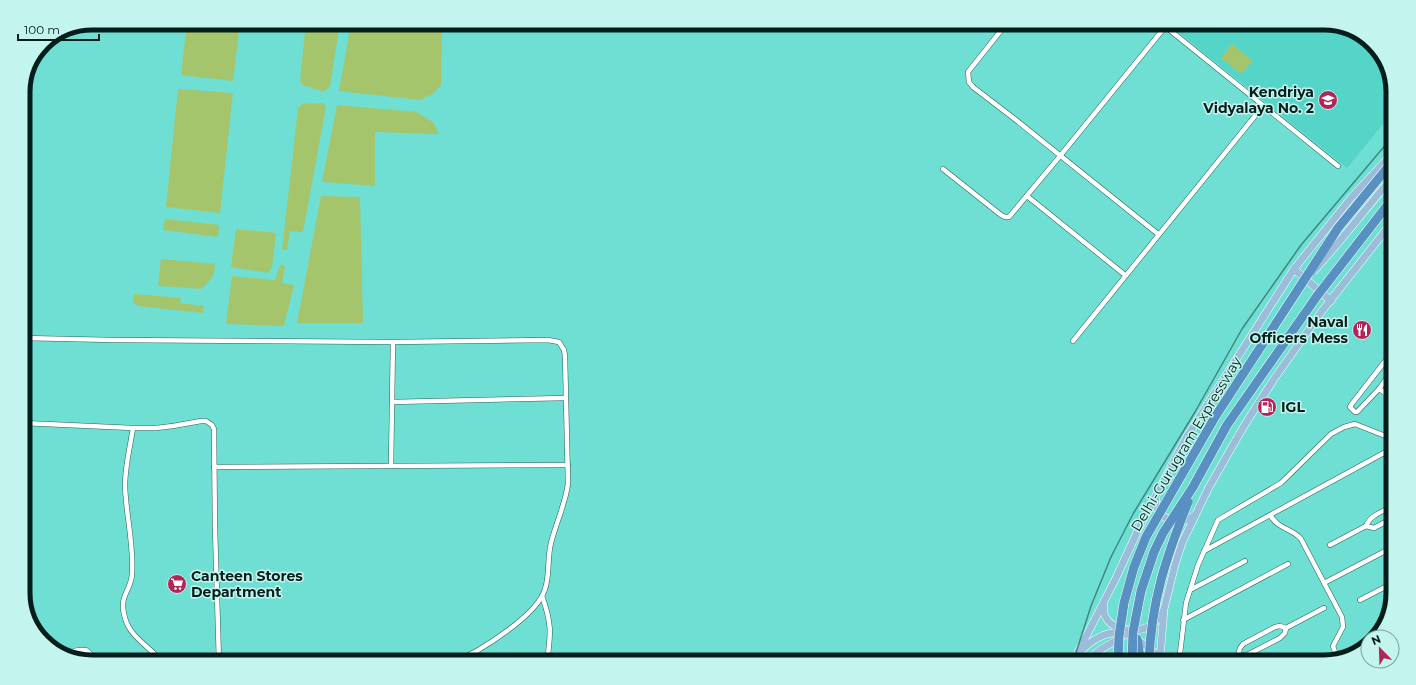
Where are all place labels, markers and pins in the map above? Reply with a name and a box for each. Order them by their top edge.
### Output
place label: Kendriya Vidyalaya No. 2 [1202,83,1314,117]
school or university icon: Kendriya Vidyalaya No. 2 [1317,89,1339,111]
place label: Naval Officers Mess [1250,313,1349,347]
restaurant icon: Naval Officers Mess [1351,319,1373,341]
fuel station icon: IGL [1256,396,1278,418]
place label: IGL [1281,398,1305,416]
place label: Canteen Stores Department [191,567,303,601]
supermarket icon: Canteen Stores Department [166,573,188,595]

